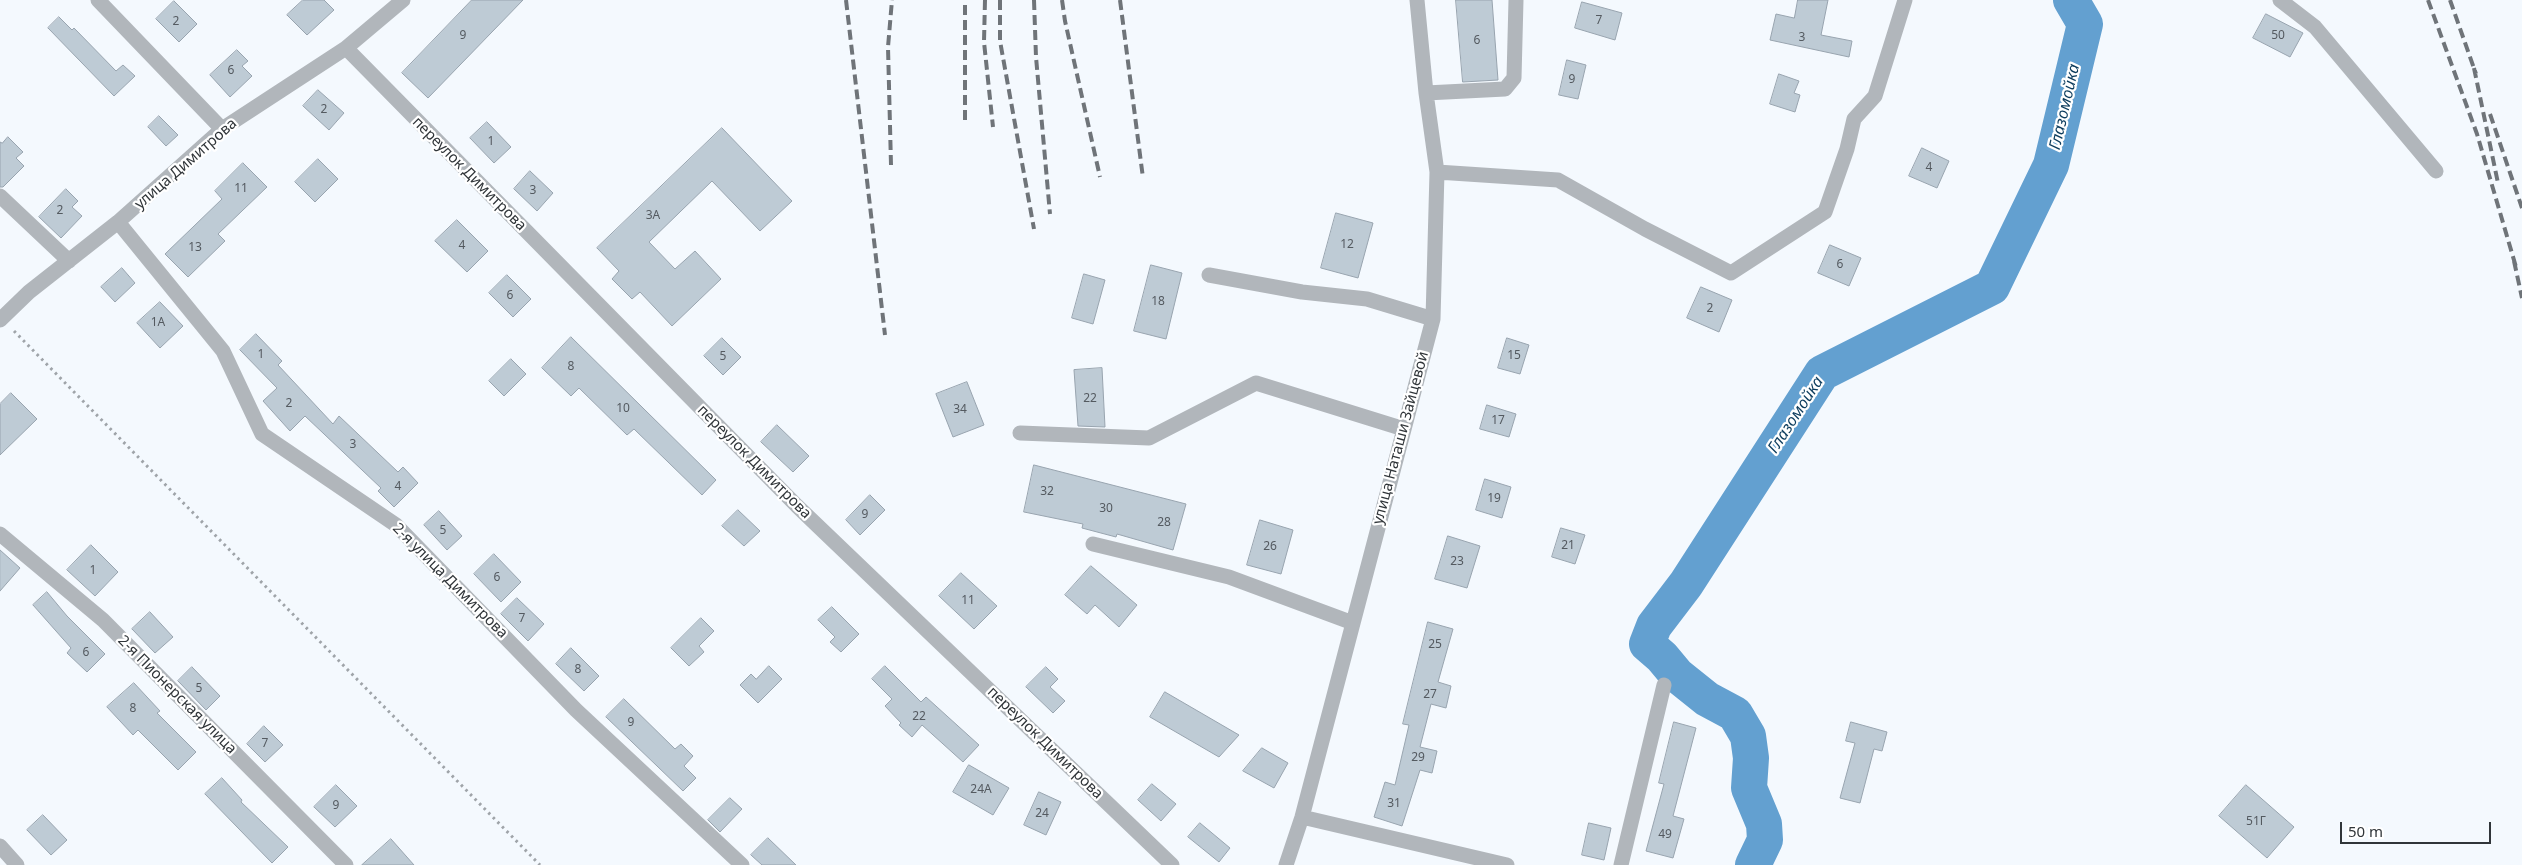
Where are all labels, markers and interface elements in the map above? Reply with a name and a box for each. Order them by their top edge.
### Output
house number: 7 [1596,14,1602,28]
house number: 2 [173,15,179,29]
house number: 9 [460,29,466,43]
house number: 50 [2271,29,2285,43]
house number: 3 [1799,31,1805,45]
house number: 6 [1474,34,1480,48]
water label: Глазомойка [2046,62,2084,152]
house number: 6 [228,64,234,78]
house number: 9 [1569,73,1575,87]
house number: 2 [321,103,327,117]
street label: переулок Димитрова [408,113,530,235]
street label: улица Димитрова [131,115,241,213]
house number: 1 [488,135,494,149]
house number: 4 [1926,161,1932,175]
house number: 11 [234,182,248,196]
house number: 3 [530,184,536,198]
house number: 2 [57,204,63,218]
house number: 3А [646,209,660,223]
house number: 12 [1340,238,1354,252]
house number: 4 [459,239,465,253]
house number: 13 [188,241,202,255]
house number: 6 [1837,258,1843,272]
house number: 6 [507,289,513,303]
house number: 18 [1151,295,1165,309]
house number: 2 [1707,302,1713,316]
house number: 1А [151,316,165,330]
house number: 1 [258,348,264,362]
house number: 15 [1507,349,1521,363]
house number: 5 [720,350,726,364]
street label: улица Наташи Зайцевой [1369,350,1433,526]
house number: 8 [568,360,574,374]
water label: Глазомойка [1764,373,1828,457]
house number: 22 [1083,392,1097,406]
house number: 2 [286,397,292,411]
street label: переулок Димитрова [693,401,815,523]
house number: 10 [616,402,630,416]
house number: 34 [953,403,967,417]
house number: 17 [1491,414,1505,428]
house number: 3 [350,438,356,452]
house number: 4 [395,480,401,494]
house number: 32 [1040,485,1054,499]
house number: 19 [1487,492,1501,506]
house number: 30 [1099,502,1113,516]
house number: 9 [862,508,868,522]
house number: 28 [1157,516,1171,530]
street label: 2-я улица Димитрова [389,520,511,642]
house number: 5 [440,524,446,538]
house number: 21 [1561,539,1575,553]
house number: 26 [1263,540,1277,554]
house number: 23 [1450,555,1464,569]
house number: 1 [90,564,96,578]
house number: 6 [494,571,500,585]
house number: 11 [961,594,975,608]
house number: 7 [519,612,525,626]
street label: 2-я Пионерская улица [114,632,240,758]
house number: 25 [1428,638,1442,652]
house number: 6 [83,646,89,660]
house number: 8 [575,663,581,677]
house number: 5 [196,682,202,696]
street label: переулок Димитрова [983,683,1107,803]
house number: 27 [1423,688,1437,702]
house number: 8 [130,702,136,716]
house number: 22 [912,710,926,724]
house number: 9 [628,716,634,730]
house number: 7 [262,737,268,751]
house number: 29 [1411,751,1425,765]
house number: 24А [970,783,992,797]
house number: 31 [1387,797,1401,811]
house number: 9 [333,799,339,813]
house number: 24 [1035,807,1049,821]
scale bar [2342,812,2493,844]
house number: 51Г [2246,815,2266,829]
text: 50 m [2348,821,2383,841]
house number: 49 [1658,828,1672,842]

